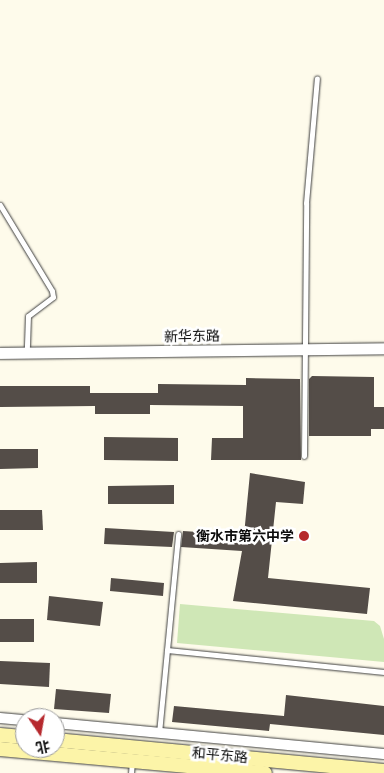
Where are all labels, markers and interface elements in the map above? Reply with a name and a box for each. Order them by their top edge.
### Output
street label: 新华东路 [164,327,220,345]
place label: 衡水市第六中学 [196,528,294,544]
marker: 衡水市第六中学 [298,530,310,542]
north arrow [15,708,65,758]
text: 北 [34,736,52,757]
street label: 和平东路 [191,744,249,766]

